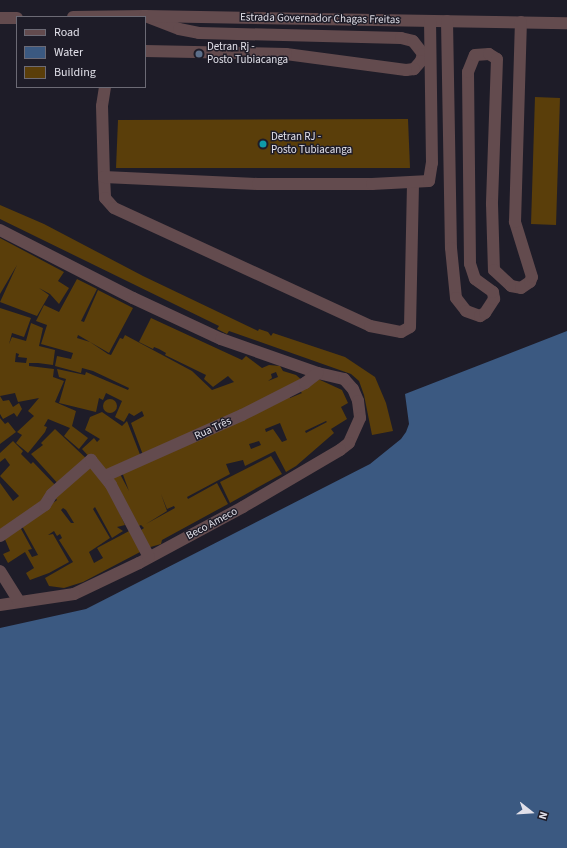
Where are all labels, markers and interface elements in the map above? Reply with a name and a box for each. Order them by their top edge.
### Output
street label: Estrada Governador Chagas Freitas [240,11,400,27]
legend [16,16,146,88]
text: Road [54,24,80,41]
place label: Detran Rj - Posto Tubiacanga [207,41,288,67]
text: Water [54,44,83,61]
marker: Detran Rj - Posto Tubiacanga [194,49,204,59]
text: Building [54,64,96,81]
place label: Detran RJ - Posto Tubiacanga [271,131,352,157]
marker: Detran RJ - Posto Tubiacanga [258,139,268,149]
street label: Rua Três [192,415,234,443]
street label: Beco Ameco [184,505,240,543]
north arrow [511,792,551,832]
text: N [535,810,551,821]

